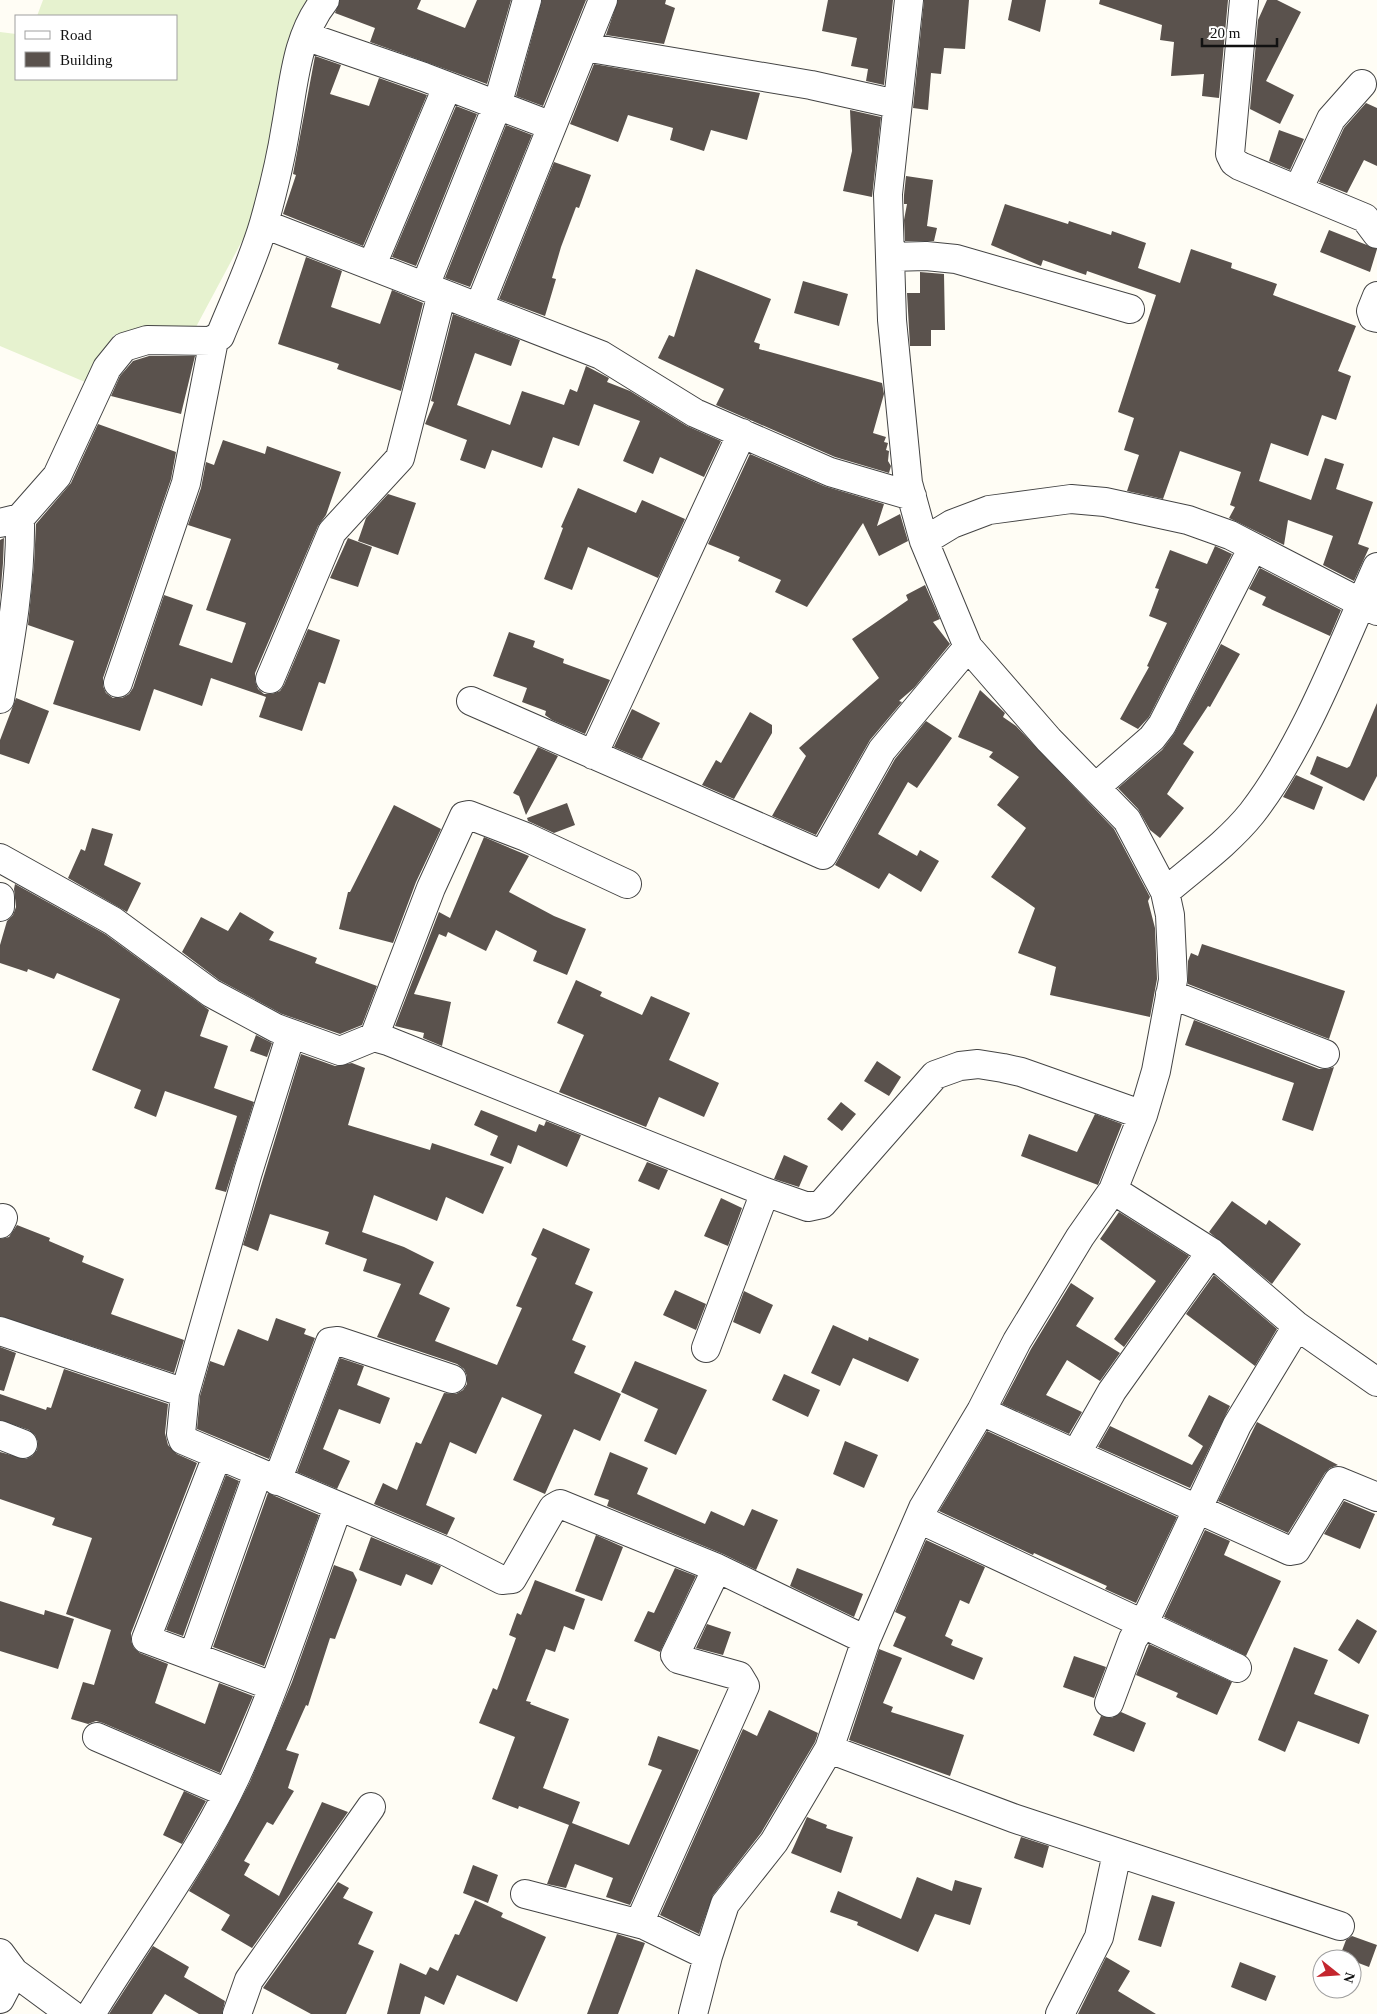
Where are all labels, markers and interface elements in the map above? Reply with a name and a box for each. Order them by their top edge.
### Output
legend [15,15,178,80]
scale bar [1202,15,1277,47]
text: 20 m [1210,25,1241,41]
text: Road [60,27,92,43]
text: Building [60,52,113,68]
north arrow [1312,1949,1362,1999]
text: N [1340,1971,1358,1985]

